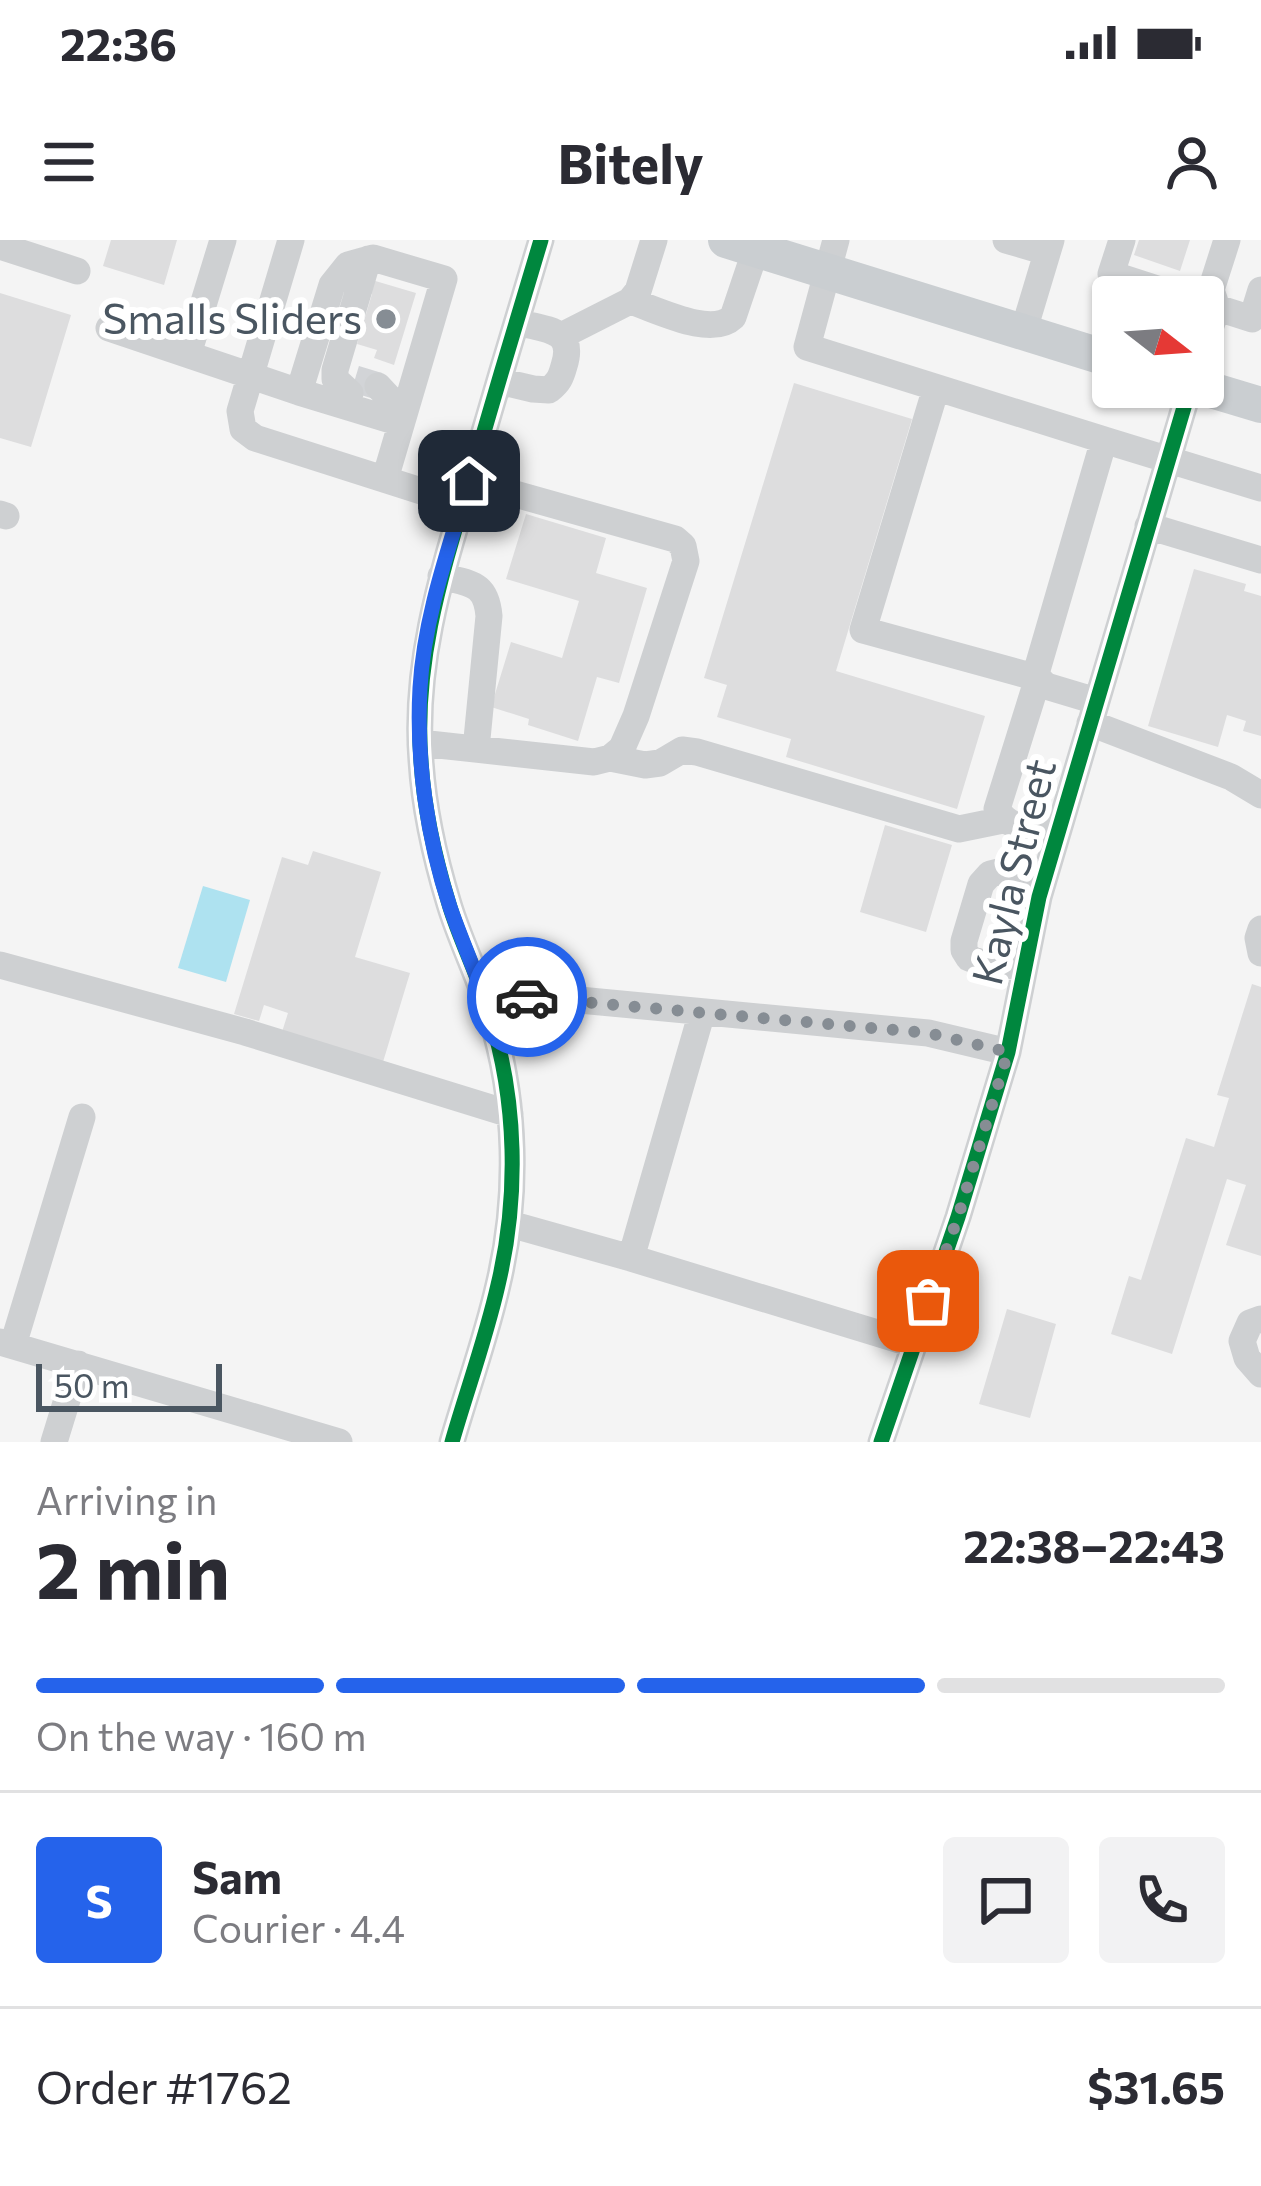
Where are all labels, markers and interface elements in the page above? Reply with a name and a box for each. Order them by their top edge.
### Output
text: 22:36 [60,15,177,70]
icon: menu [36,129,102,195]
text: Bitely [557,129,704,195]
icon: person [1159,129,1225,195]
north arrow [1092,276,1224,408]
map controls [1092,276,1224,408]
place label: Smalls Sliders [103,291,362,343]
marker: Smalls Sliders [373,306,399,332]
pin [418,430,520,532]
icon: home [436,448,502,514]
street label: Kayla Street [959,753,1065,990]
courier [467,937,587,1057]
icon: car [494,964,560,1030]
pin [877,1250,979,1352]
icon: bag [895,1268,961,1334]
scale bar [36,1358,222,1411]
text: 50 m [54,1364,130,1405]
text: Arriving in [36,1475,217,1523]
text: 22:38–22:43 [963,1517,1225,1572]
text: 2 min [36,1520,230,1615]
text: On the way · 160 m [36,1711,366,1759]
button: chat [943,1837,1069,1963]
button: phone [1099,1837,1225,1963]
text: Sam [192,1848,282,1903]
text: S [85,1872,113,1927]
text: Courier · 4.4 [192,1903,405,1951]
text: Order #1762 [36,2058,292,2113]
text: $31.65 [1087,2058,1225,2113]

